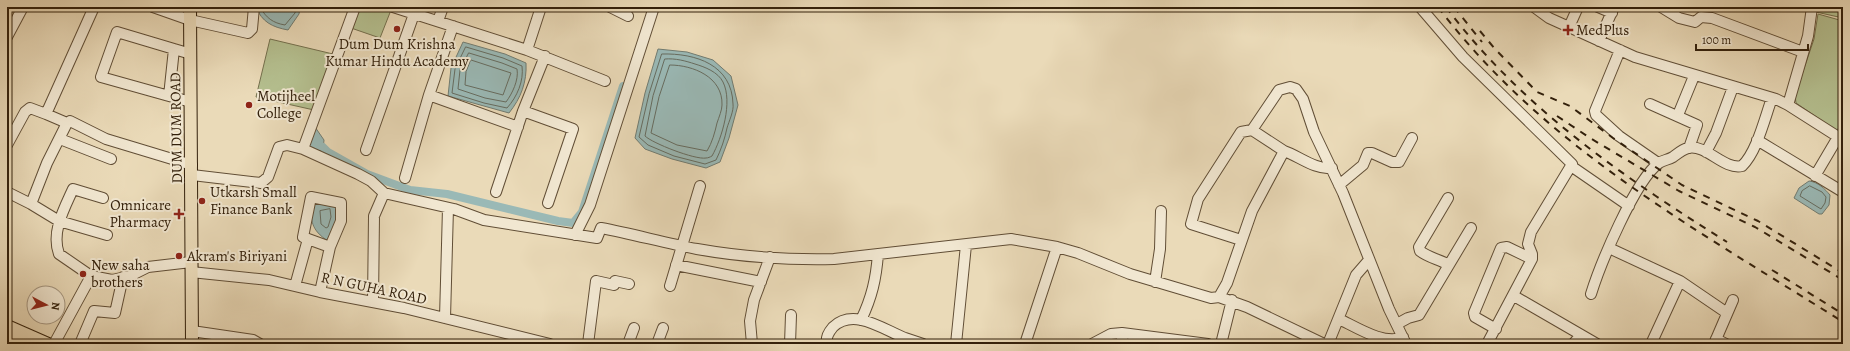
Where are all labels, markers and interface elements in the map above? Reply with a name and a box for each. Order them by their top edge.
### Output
place label: MedPlus [1576,20,1629,40]
marker: Dum Dum Krishna Kumar Hindu Academy [392,24,402,34]
marker: MedPlus [1563,25,1573,35]
scale bar [1696,26,1808,52]
text: 100 m [1702,32,1731,48]
place label: Dum Dum Krishna Kumar Hindu Academy [325,34,469,71]
street label: DUM DUM ROAD [165,72,187,184]
place label: Motijheel College [257,86,315,123]
marker: Motijheel College [244,100,254,110]
place label: Utkarsh Small Finance Bank [210,182,297,219]
place label: Omnicare Pharmacy [109,195,171,232]
marker: Utkarsh Small Finance Bank [197,196,207,206]
marker: Omnicare Pharmacy [174,209,184,219]
place label: Akram's Biriyani [186,246,287,266]
marker: Akram's Biriyani [174,251,184,261]
place label: New saha brothers [91,255,150,292]
street label: R N GUHA ROAD [319,267,429,309]
marker: New saha brothers [78,269,88,279]
north arrow [26,285,66,325]
text: N [47,301,63,311]

